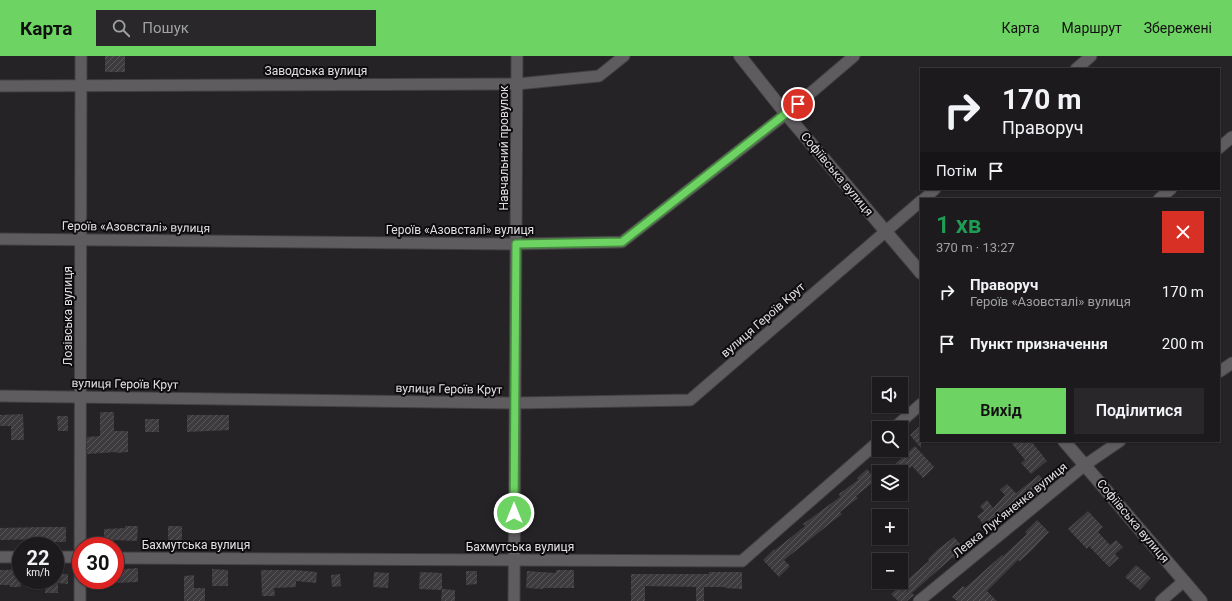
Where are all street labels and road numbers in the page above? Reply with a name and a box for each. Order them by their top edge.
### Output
street label: Заводська вулиця [265,64,367,78]
street label: Навчальний провулок [497,85,511,211]
street label: Софіївська вулиця [798,129,876,219]
street label: Героїв «Азовсталі» вулиця [62,219,210,235]
street label: Героїв «Азовсталі» вулиця [386,223,534,237]
street label: Лозівська вулиця [61,266,75,366]
street label: вулиця Героїв Крут [718,280,808,360]
street label: вулиця Героїв Крут [71,376,179,392]
street label: вулиця Героїв Крут [395,381,503,397]
street label: Левка Лук'яненка вулиця [950,460,1070,560]
street label: Софіївська вулиця [1094,476,1172,566]
street label: Бахмутська вулиця [142,538,250,552]
street label: Бахмутська вулиця [466,540,574,554]

